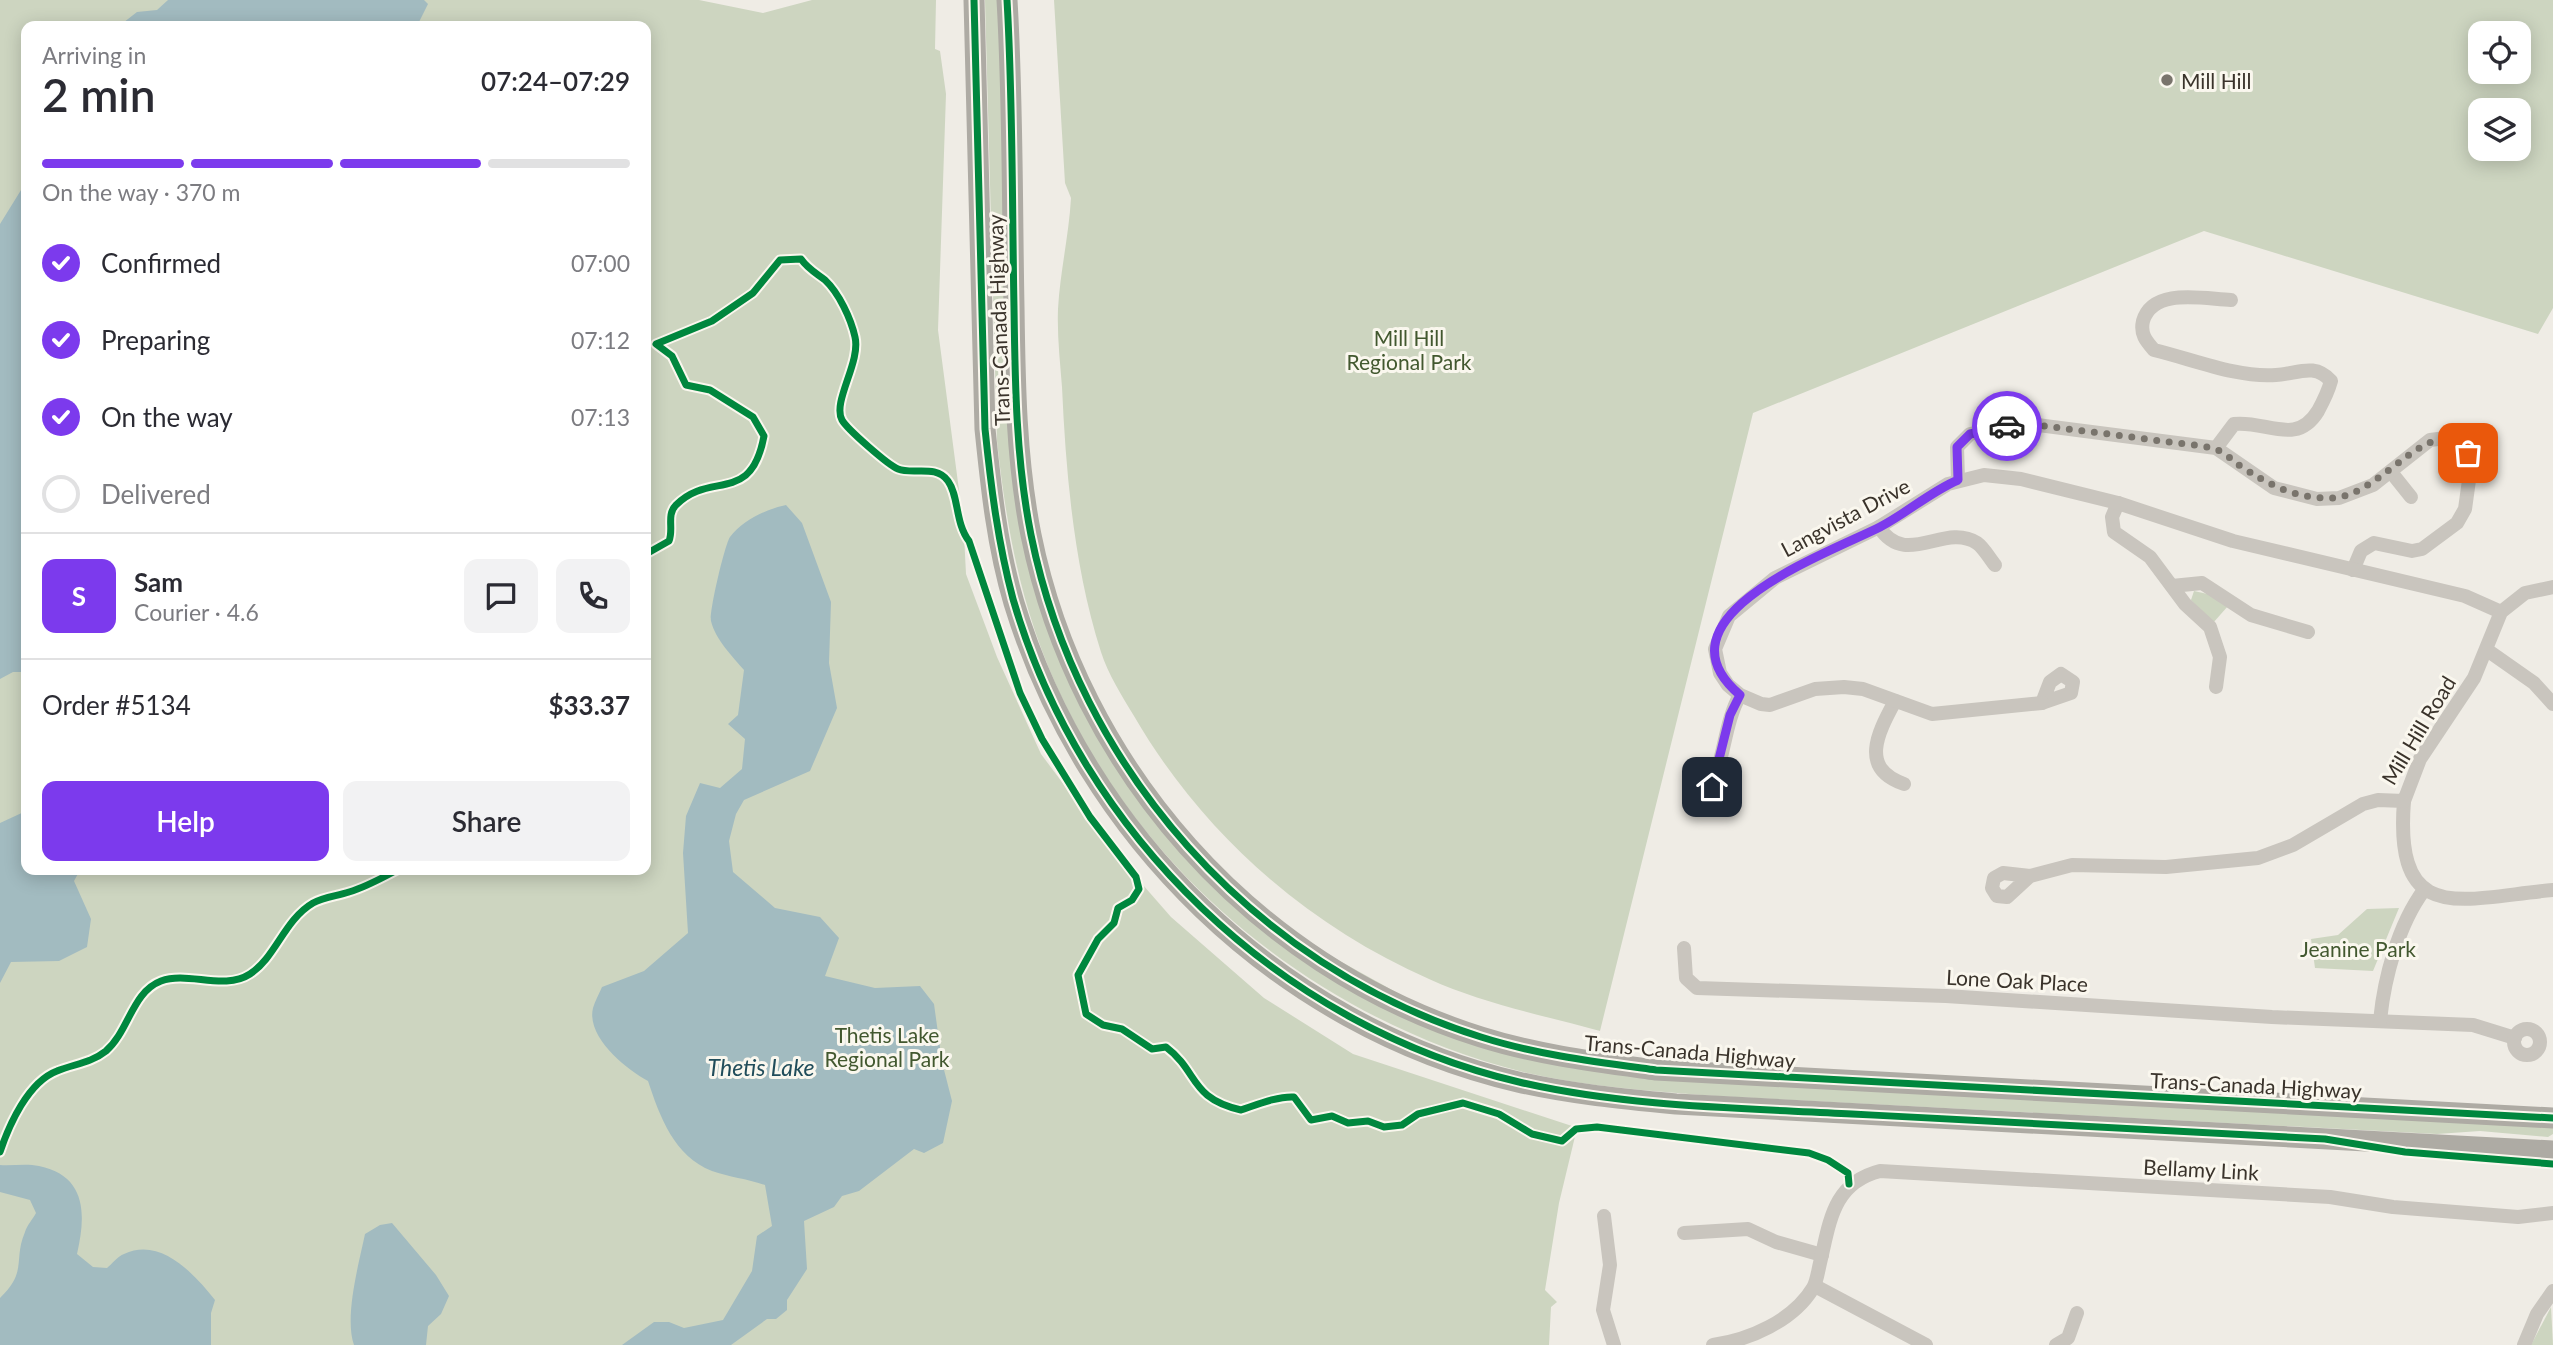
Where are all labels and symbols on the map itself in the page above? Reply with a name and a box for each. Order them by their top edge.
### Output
place label: Mill Hill [2181,68,2252,93]
marker: Mill Hill [2159,72,2175,88]
street label: Trans-Canada Highway [982,214,1014,426]
park label: Mill Hill Regional Park [1347,325,1472,374]
courier [1972,391,2042,461]
pin [2438,423,2498,483]
street label: Langvista Drive [1776,473,1914,561]
street label: Mill Hill Road [2376,671,2460,789]
pin [1682,757,1742,817]
park label: Jeanine Park [2300,936,2416,961]
street label: Lone Oak Place [1945,964,2089,996]
park label: Thetis Lake Regional Park [825,1022,950,1071]
street label: Trans-Canada Highway [1583,1029,1797,1073]
water label: Thetis Lake [708,1053,814,1081]
street label: Trans-Canada Highway [2150,1067,2363,1103]
street label: Bellamy Link [2143,1153,2260,1185]

